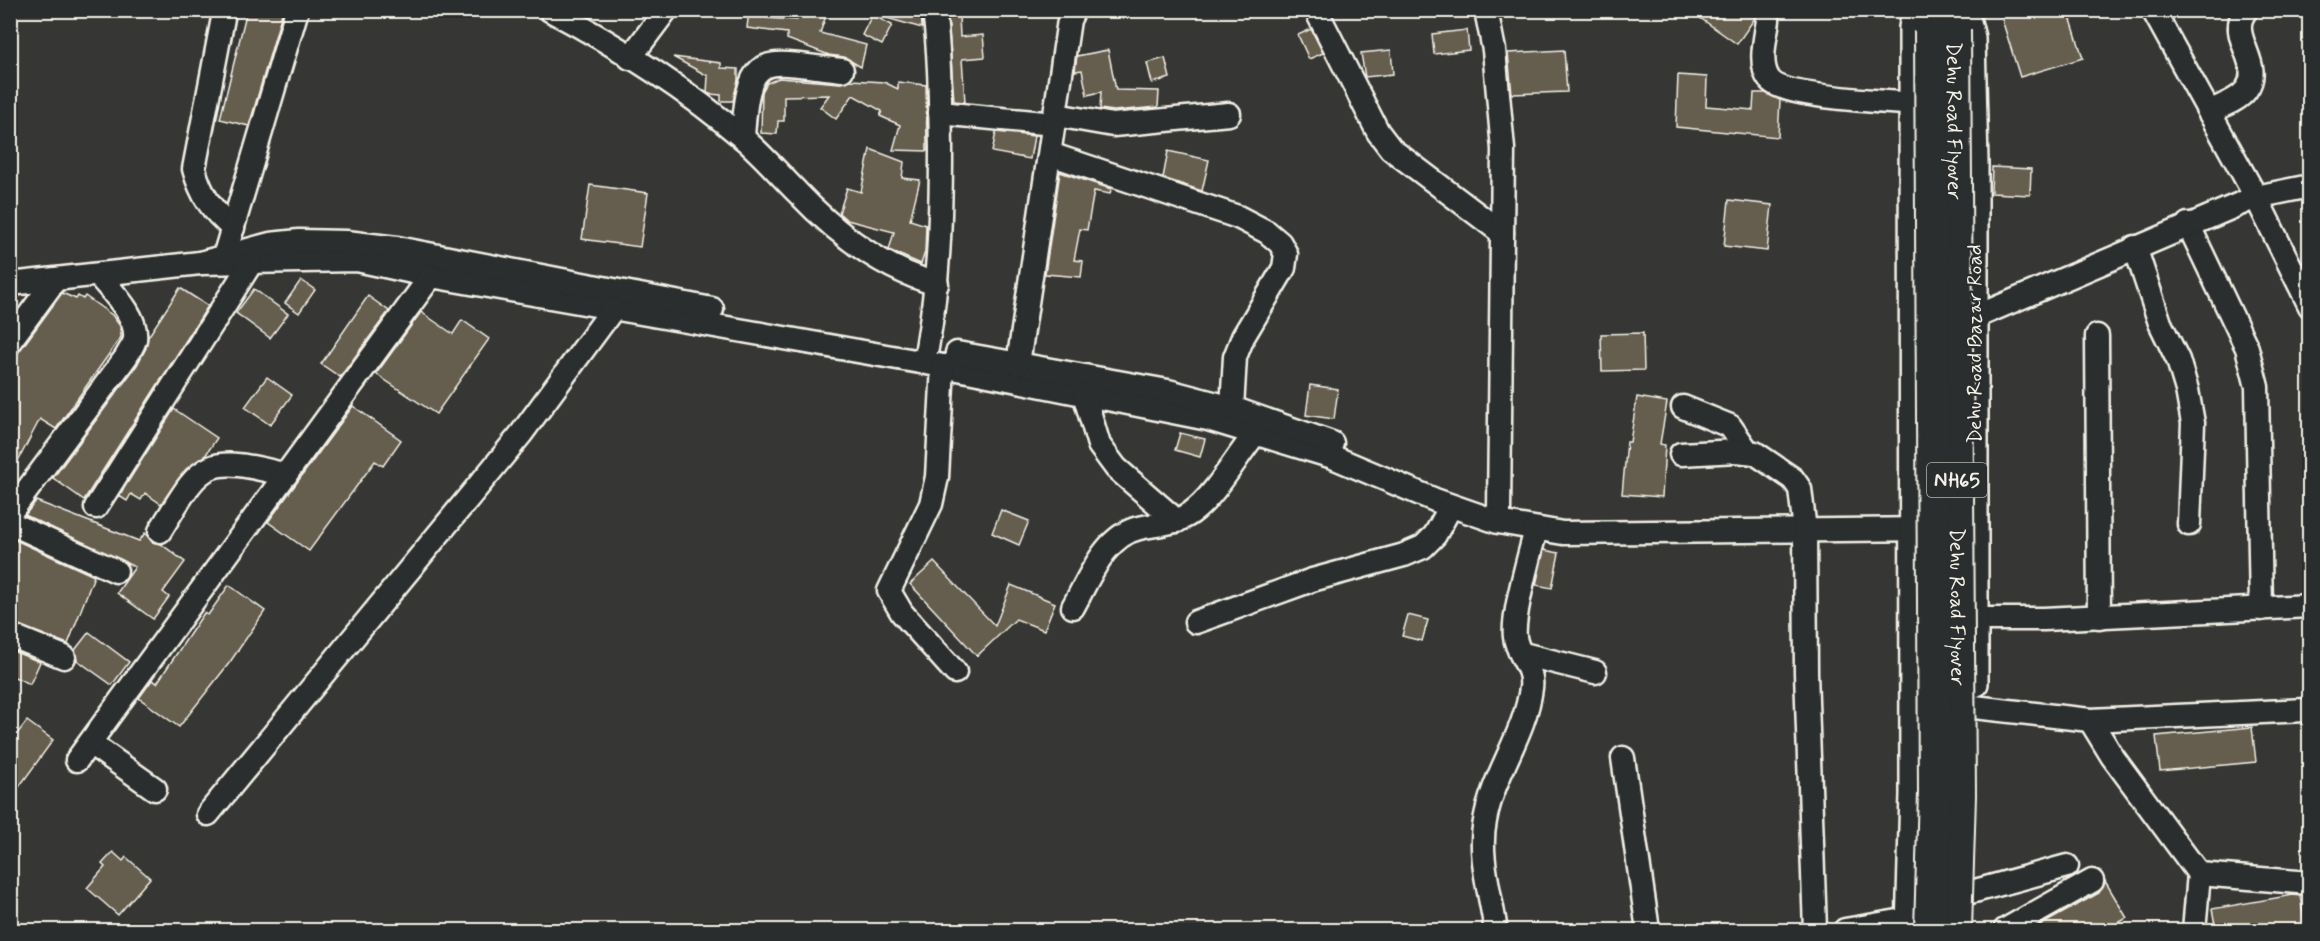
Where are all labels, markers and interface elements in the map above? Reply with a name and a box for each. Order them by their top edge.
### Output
street label: Dehu Road Flyover [1939,42,1968,200]
street label: Dehu Road Bazar Road [1961,244,1989,444]
road number: NH65 [1927,463,1987,497]
street label: Dehu Road Flyover [1942,528,1971,686]

